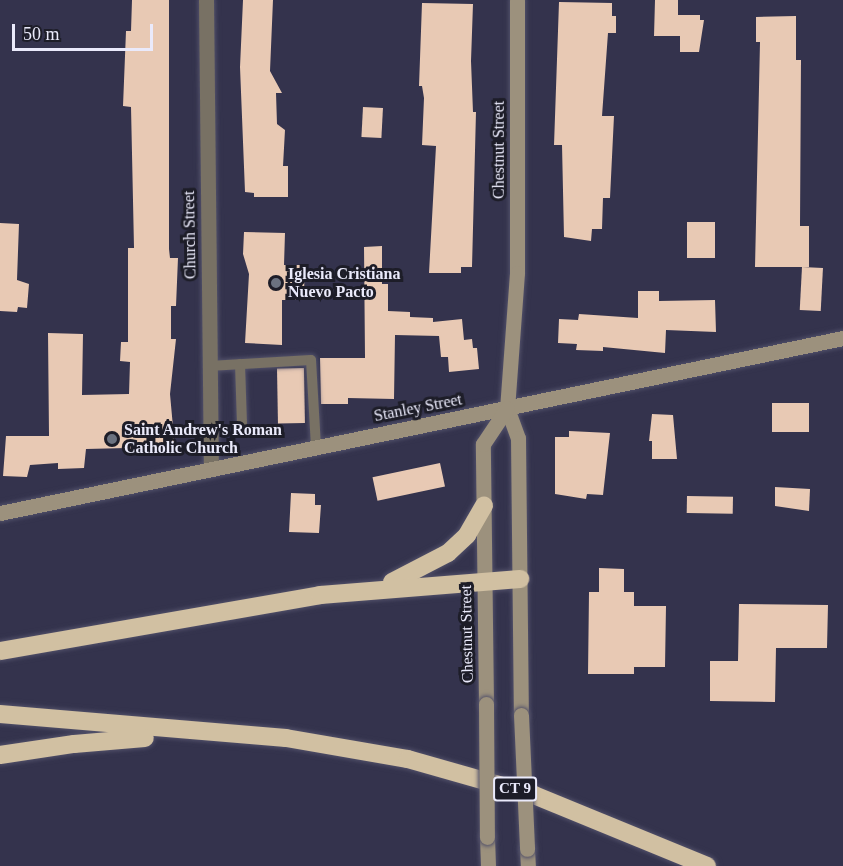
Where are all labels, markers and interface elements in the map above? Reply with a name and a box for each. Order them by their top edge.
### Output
scale bar [15,12,156,50]
text: 50 m [23,24,60,44]
street label: Chestnut Street [489,101,509,199]
street label: Church Street [180,191,200,279]
place label: Iglesia Cristiana Nuevo Pacto [288,264,400,302]
marker: Iglesia Cristiana Nuevo Pacto [269,276,283,290]
street label: Stanley Street [372,390,464,426]
place label: Saint Andrew's Roman Catholic Church [124,420,283,458]
marker: Saint Andrew's Roman Catholic Church [105,432,119,446]
street label: Chestnut Street [457,585,477,683]
road number: CT 9 [492,777,538,801]

